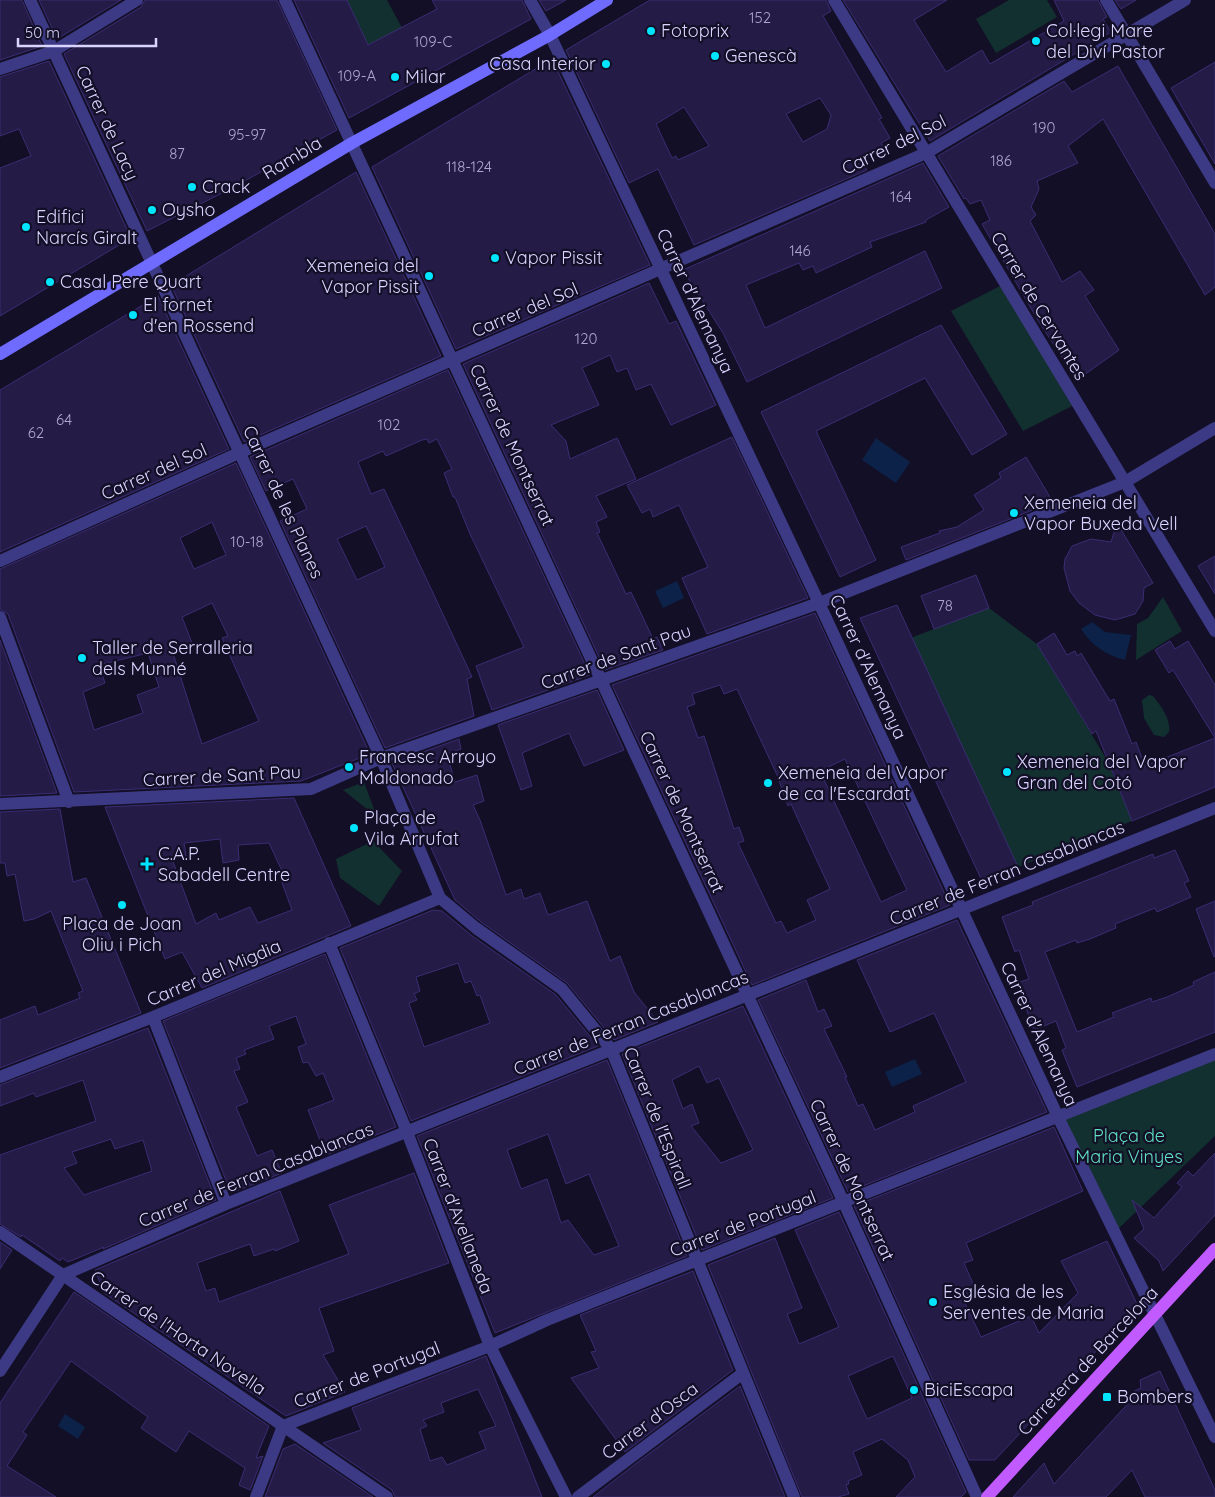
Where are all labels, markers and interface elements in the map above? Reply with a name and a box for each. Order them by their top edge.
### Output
house number: 152 [749,8,771,27]
scale bar [18,15,155,47]
place label: Fotoprix [661,19,729,42]
place label: Col·legi Mare del Diví Pastor [1046,19,1165,63]
text: 50 m [25,23,60,42]
marker: Fotoprix [645,25,657,37]
house number: 109-C [414,32,452,51]
marker: Col·legi Mare del Diví Pastor [1030,35,1042,47]
place label: Genescà [725,44,797,67]
marker: Genescà [709,50,721,62]
place label: Casa Interior [489,52,596,75]
marker: Casa Interior [600,58,612,70]
street label: Carrer de Lacy [71,62,144,184]
place label: Milar [405,65,446,88]
house number: 109-A [338,66,376,85]
marker: Milar [389,71,401,83]
street label: Carrer del Sol [838,109,950,180]
house number: 190 [1033,118,1055,137]
house number: 95-97 [228,125,266,144]
street label: Rambla [258,131,326,184]
house number: 87 [169,144,185,163]
house number: 186 [990,151,1012,170]
house number: 118-124 [446,157,492,176]
place label: Crack [202,175,250,198]
marker: Crack [186,181,198,193]
house number: 164 [890,187,912,206]
place label: Oysho [162,198,215,221]
marker: Oysho [146,204,158,216]
place label: Edifici Narcís Giralt [36,205,137,249]
marker: Edifici Narcís Giralt [20,221,32,233]
street label: Carrer d'Alemanya [652,225,739,377]
street label: Carrer de Cervantes [986,227,1093,384]
house number: 146 [789,241,811,260]
place label: Vapor Pissit [505,246,603,269]
marker: Vapor Pissit [489,252,501,264]
place label: Xemeneia del Vapor Pissit [306,254,419,298]
place label: Casal Pere Quart [60,270,202,293]
marker: Xemeneia del Vapor Pissit [423,270,435,282]
marker: Casal Pere Quart [44,276,56,288]
street label: Carrer del Sol [468,277,581,342]
place label: El fornet d'en Rossend [143,293,254,337]
marker: El fornet d'en Rossend [127,309,139,321]
house number: 120 [575,329,597,348]
street label: Carrer de Montserrat [465,360,560,529]
house number: 64 [56,410,72,429]
house number: 102 [378,415,400,434]
street label: Carrer de les Planes [238,422,329,582]
house number: 62 [28,423,44,442]
street label: Carrer del Sol [97,438,210,505]
place label: Xemeneia del Vapor Buxeda Vell [1024,491,1178,535]
marker: Xemeneia del Vapor Buxeda Vell [1008,507,1020,519]
house number: 10-18 [230,532,264,551]
street label: Carrer d'Alemanya [825,591,912,743]
house number: 78 [937,596,953,615]
street label: Carrer de Sant Pau [538,619,694,694]
place label: Taller de Serralleria dels Munné [92,636,253,680]
marker: Taller de Serralleria dels Munné [76,652,88,664]
street label: Carrer de Montserrat [635,727,730,896]
place label: Francesc Arroyo Maldonado [359,745,496,789]
place label: Xemeneia del Vapor Gran del Cotó [1017,750,1186,794]
street label: Carrer de Sant Pau [142,760,302,791]
marker: Francesc Arroyo Maldonado [343,761,355,773]
place label: Xemeneia del Vapor de ca l'Escardat [778,761,947,805]
marker: Xemeneia del Vapor Gran del Cotó [1001,766,1013,778]
marker: Xemeneia del Vapor de ca l'Escardat [762,777,774,789]
place label: Plaça de Vila Arrufat [364,806,459,850]
street label: Carrer de Ferran Casablancas [886,815,1128,930]
marker: Plaça de Vila Arrufat [348,822,360,834]
place label: C.A.P. Sabadell Centre [158,842,290,886]
marker: C.A.P. Sabadell Centre [140,857,154,871]
marker: Plaça de Joan Oliu i Pich [116,899,128,911]
place label: Plaça de Joan Oliu i Pich [62,912,182,956]
street label: Carrer del Migdia [143,934,284,1011]
street label: Carrer d'Alemanya [996,958,1083,1110]
street label: Carrer de Ferran Casablancas [510,965,752,1080]
street label: Carrer de l'Espirall [619,1043,696,1192]
street label: Carrer de Montserrat [805,1095,900,1264]
street label: Carrer de Ferran Casablancas [135,1117,377,1232]
park label: Plaça de Maria Vinyes [1075,1124,1183,1168]
street label: Carrer d'Avellaneda [418,1135,499,1297]
street label: Carrer de Portugal [666,1185,819,1262]
street label: Carrer de l'Horta Novella [86,1265,271,1400]
place label: Església de les Serventes de Maria [943,1280,1104,1324]
street label: Carretera de Barcelona [1012,1281,1163,1440]
marker: Església de les Serventes de Maria [927,1296,939,1308]
street label: Carrer de Portugal [290,1336,443,1413]
street label: Carrer d'Osca [597,1377,703,1464]
place label: BiciEscapa [924,1378,1013,1401]
marker: BiciEscapa [908,1384,920,1396]
place label: Bombers [1117,1385,1192,1408]
marker: Bombers [1101,1391,1113,1403]

